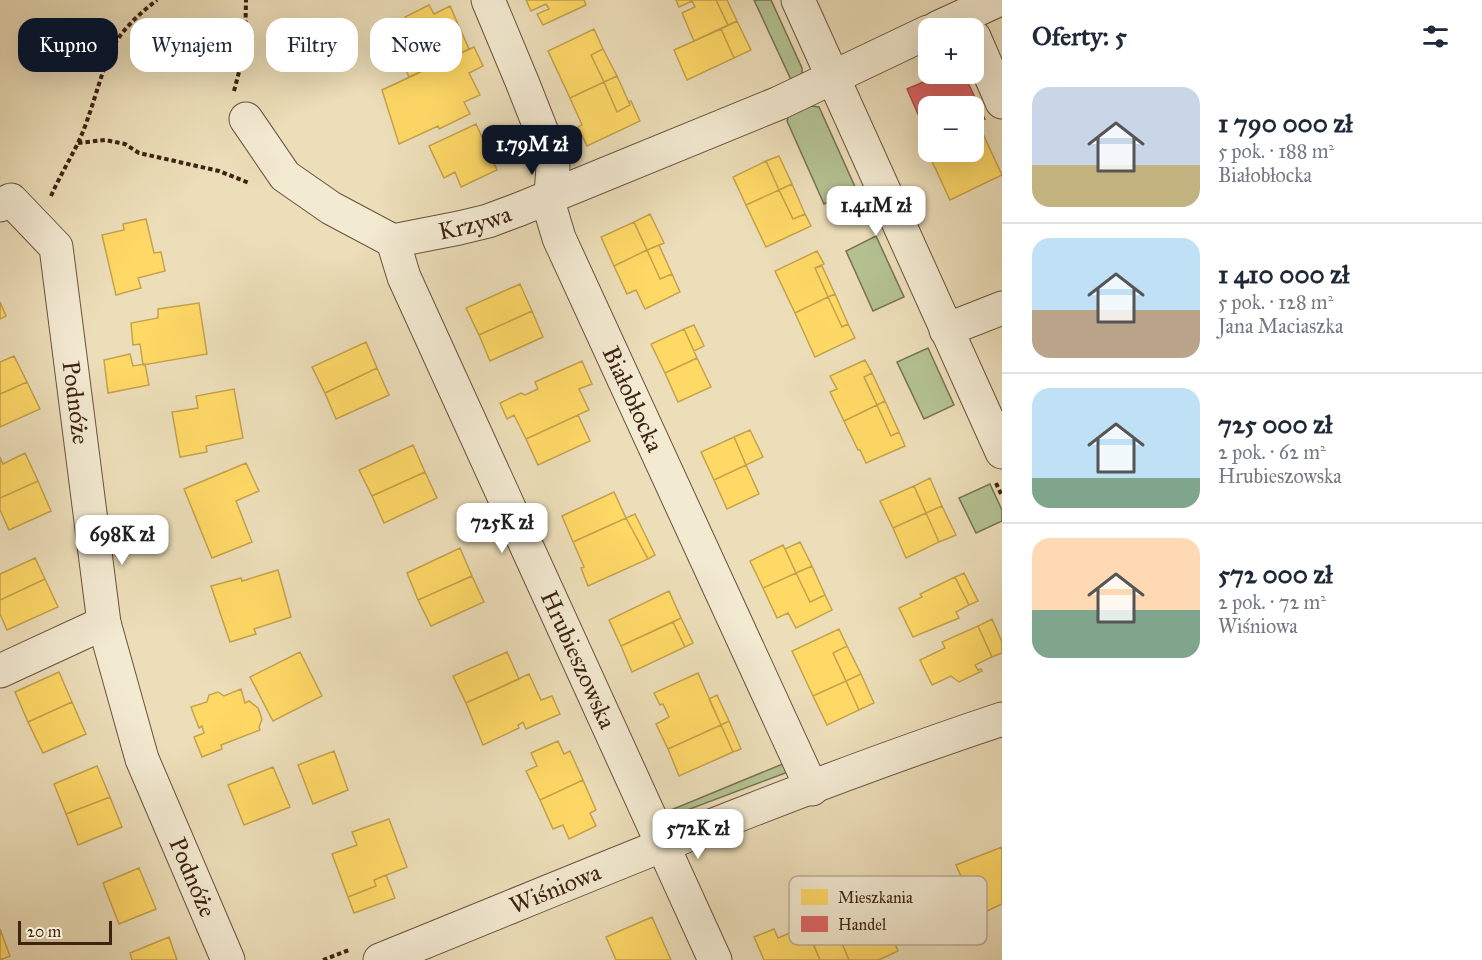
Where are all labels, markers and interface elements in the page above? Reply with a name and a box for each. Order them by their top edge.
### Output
chip: Kupno [18,18,118,72]
chip: Wynajem [130,18,254,72]
chip: Filtry [266,18,358,72]
chip: Nowe [370,18,462,72]
map controls [918,18,984,162]
button: + [918,18,984,84]
text: Oferty: 5 [1032,20,1127,52]
icon: filters [1419,20,1452,53]
button: − [918,96,984,162]
text: 1 790 000 zł [1218,107,1353,139]
icon: home [1080,111,1152,183]
pin: 1.79M zł [470,125,594,176]
text: 1.79M zł [496,132,568,156]
text: 5 pok. · 188 m² [1218,139,1334,163]
text: Białobłocka [1218,163,1312,187]
pin: 1.41M zł [814,186,938,237]
text: 1.41M zł [841,193,911,217]
street label: Krzywa [436,198,516,247]
text: 1 410 000 zł [1218,258,1349,290]
icon: home [1080,262,1152,334]
text: 5 pok. · 128 m² [1218,290,1333,314]
text: Jana Maciaszka [1218,314,1343,338]
street label: Białobłocka [596,341,670,457]
street label: Podnóże [56,359,96,446]
text: 725 000 zł [1218,408,1332,440]
icon: home [1080,412,1152,484]
text: 2 pok. · 62 m² [1218,440,1326,464]
text: Hrubieszowska [1218,464,1342,488]
pin: 725K zł [447,503,557,554]
text: 725K zł [471,510,533,534]
pin: 698K zł [67,515,177,566]
text: 698K zł [90,522,154,546]
text: 572 000 zł [1218,558,1332,590]
icon: home [1080,562,1152,634]
street label: Hrubieszowska [534,586,623,734]
text: 2 pok. · 72 m² [1218,590,1326,614]
text: Wiśniowa [1218,614,1298,638]
pin: 572K zł [643,809,753,860]
text: 572K zł [667,816,730,840]
street label: Podnóże [162,833,223,922]
street label: Wiśniowa [505,857,606,921]
legend [789,876,987,945]
text: Mieszkania [838,888,913,907]
text: Handel [838,915,887,934]
scale bar [18,918,112,946]
text: 20 m [27,922,61,941]

